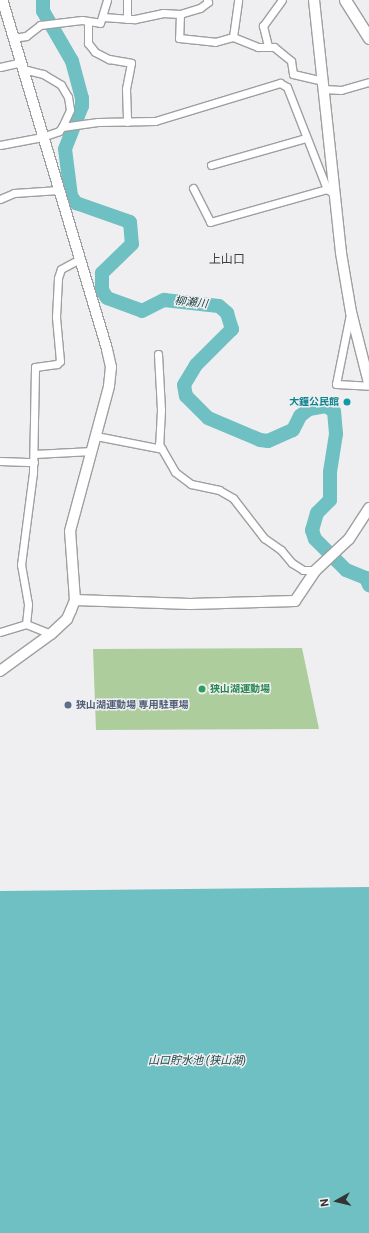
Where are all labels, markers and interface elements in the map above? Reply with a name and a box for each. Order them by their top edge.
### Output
district label: 上山口 [209,253,245,267]
water label: 柳瀬川 [174,294,208,312]
place label: 大鐘公民館 [289,396,339,408]
marker: 大鐘公民館 [342,397,352,407]
place label: 狭山湖運動場 [210,683,270,695]
marker: 狭山湖運動場 [197,684,207,694]
place label: 狭山湖運動場 専用駐車場 [76,699,188,711]
marker: 狭山湖運動場 専用駐車場 [63,700,73,710]
water label: 山口貯水池 (狭山湖) [148,1054,246,1068]
north arrow [317,1181,357,1221]
text: N [318,1198,332,1207]

